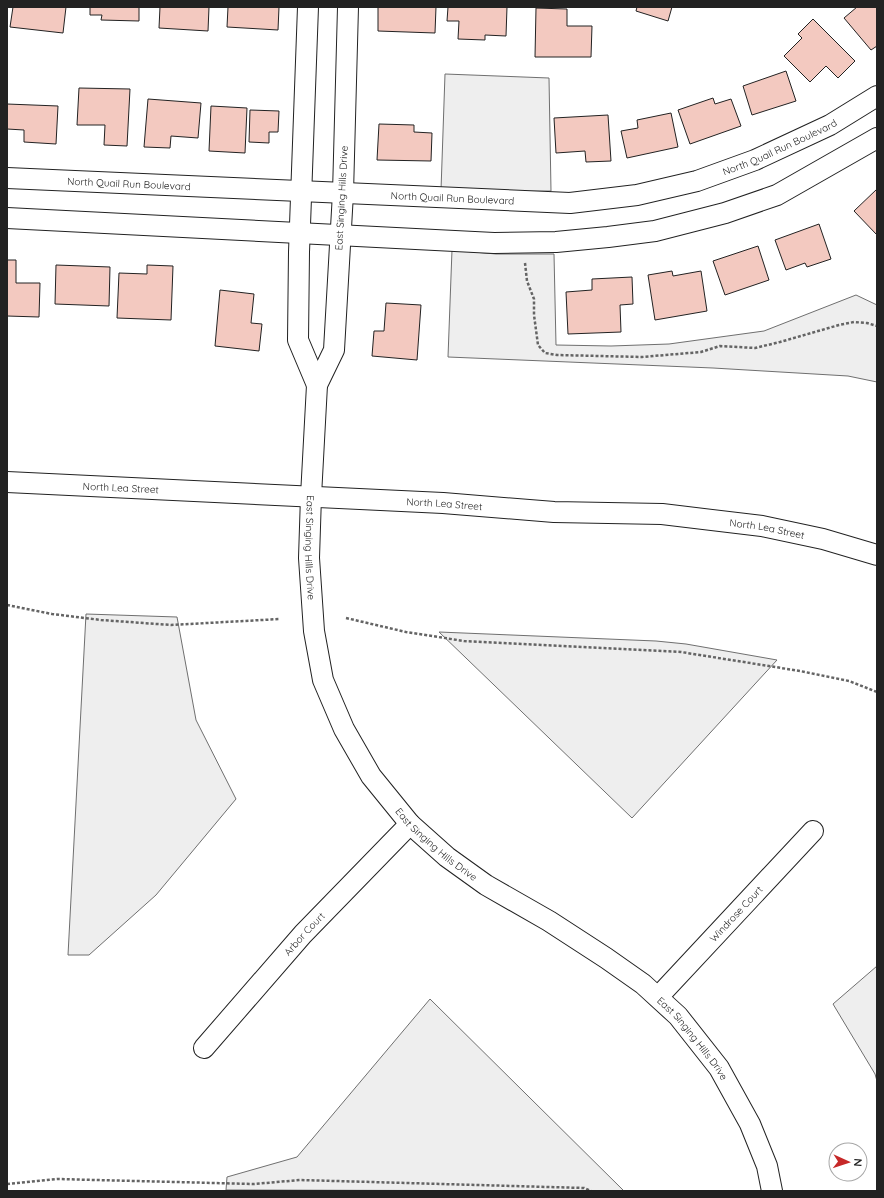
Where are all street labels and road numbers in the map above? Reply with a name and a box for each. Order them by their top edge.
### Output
street label: North Quail Run Boulevard [721,116,839,178]
street label: East Singing Hills Drive [332,145,351,251]
street label: North Quail Run Boulevard [67,175,191,193]
street label: North Quail Run Boulevard [390,189,515,208]
street label: North Lea Street [82,480,160,496]
street label: East Singing Hills Drive [302,495,318,601]
street label: North Lea Street [406,495,484,513]
street label: North Lea Street [729,516,806,542]
street label: East Singing Hills Drive [392,805,480,884]
street label: Windrose Court [707,883,766,945]
street label: Arbor Court [281,909,328,958]
street label: East Singing Hills Drive [654,994,731,1083]

